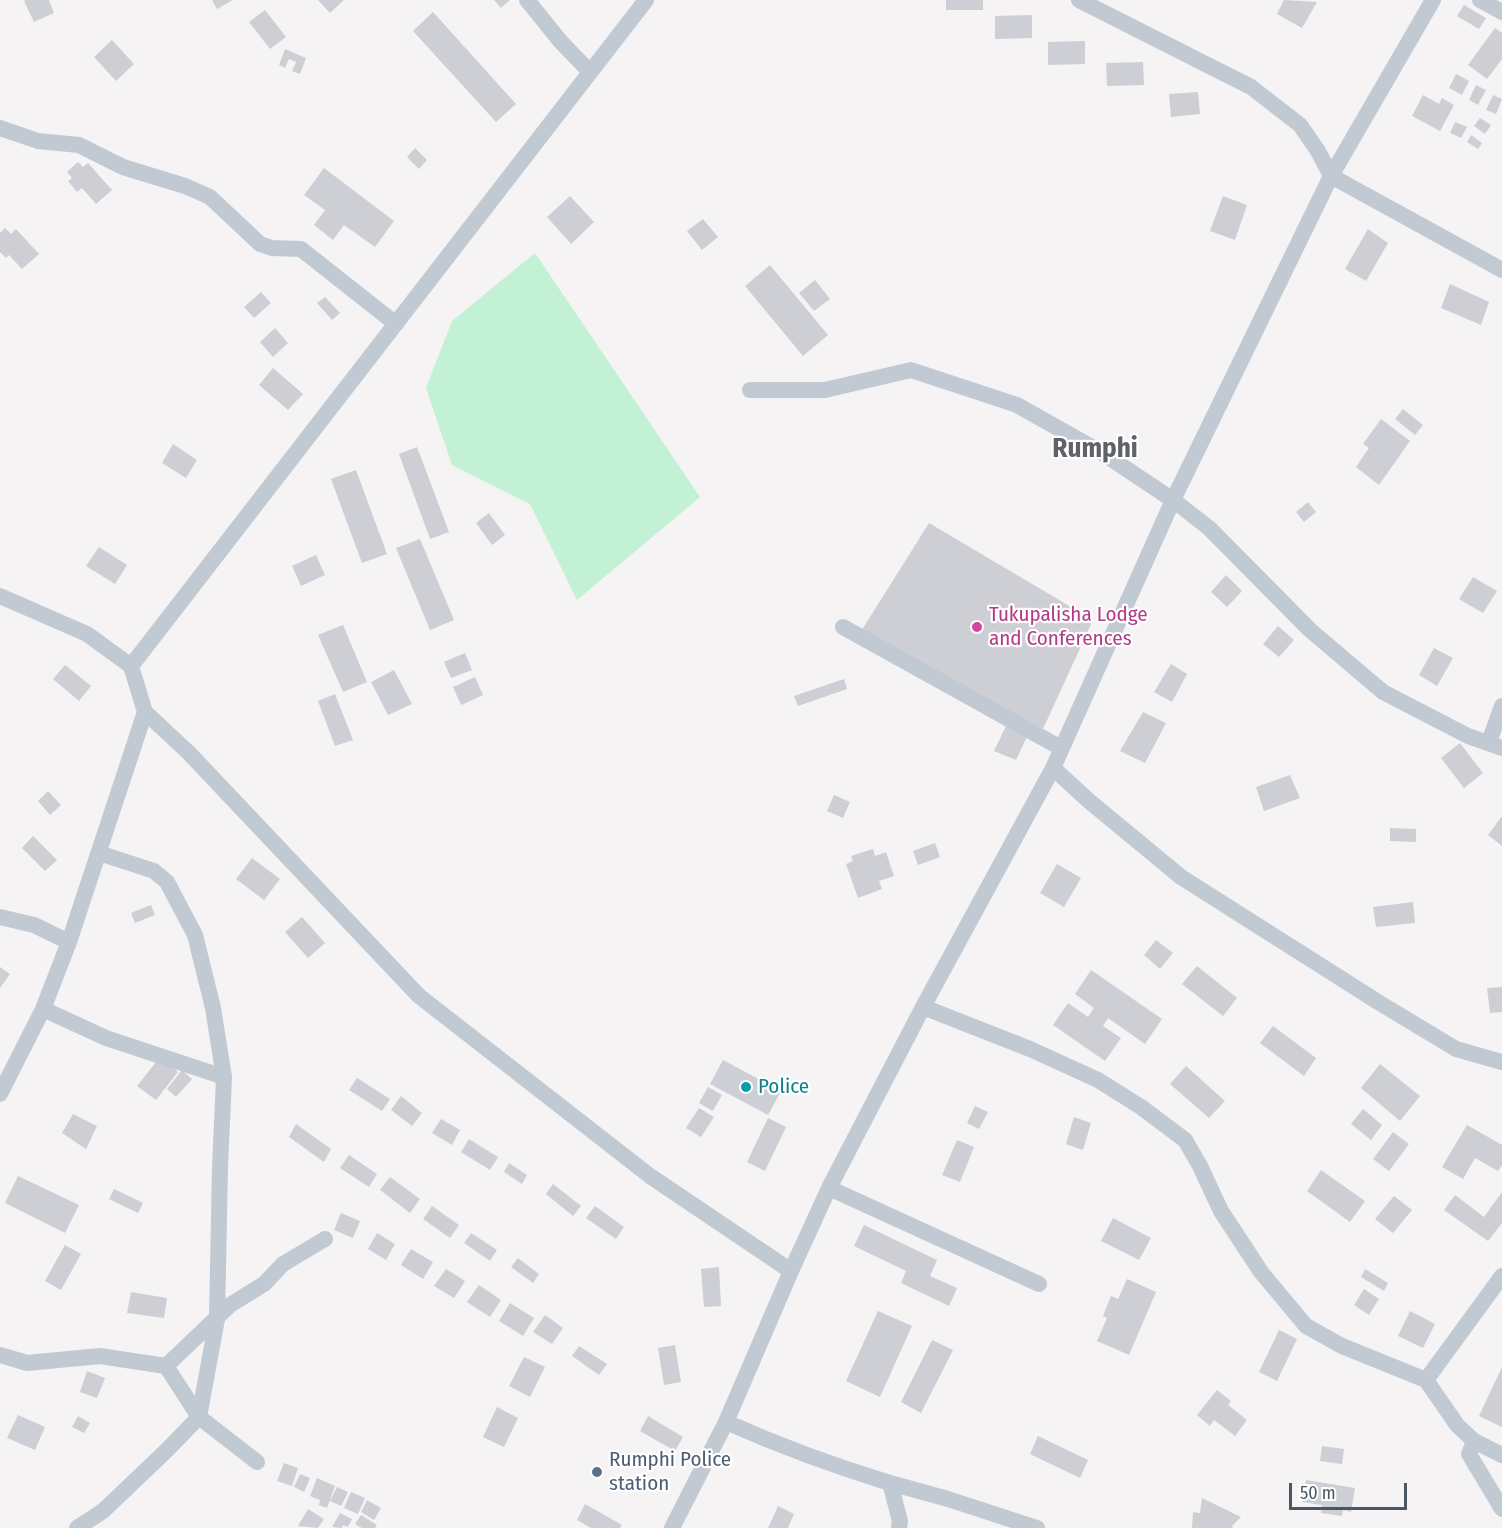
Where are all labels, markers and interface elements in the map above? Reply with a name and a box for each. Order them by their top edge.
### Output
district label: Rumphi [1052,433,1138,465]
place label: Tukupalisha Lodge and Conferences [989,602,1148,652]
marker: Tukupalisha Lodge and Conferences [970,620,984,634]
place label: Police [758,1074,809,1100]
marker: Police [739,1080,753,1094]
place label: Rumphi Police station [609,1447,731,1497]
marker: Rumphi Police station [590,1465,604,1479]
scale bar [1292,1471,1410,1509]
text: 50 m [1300,1482,1336,1504]

